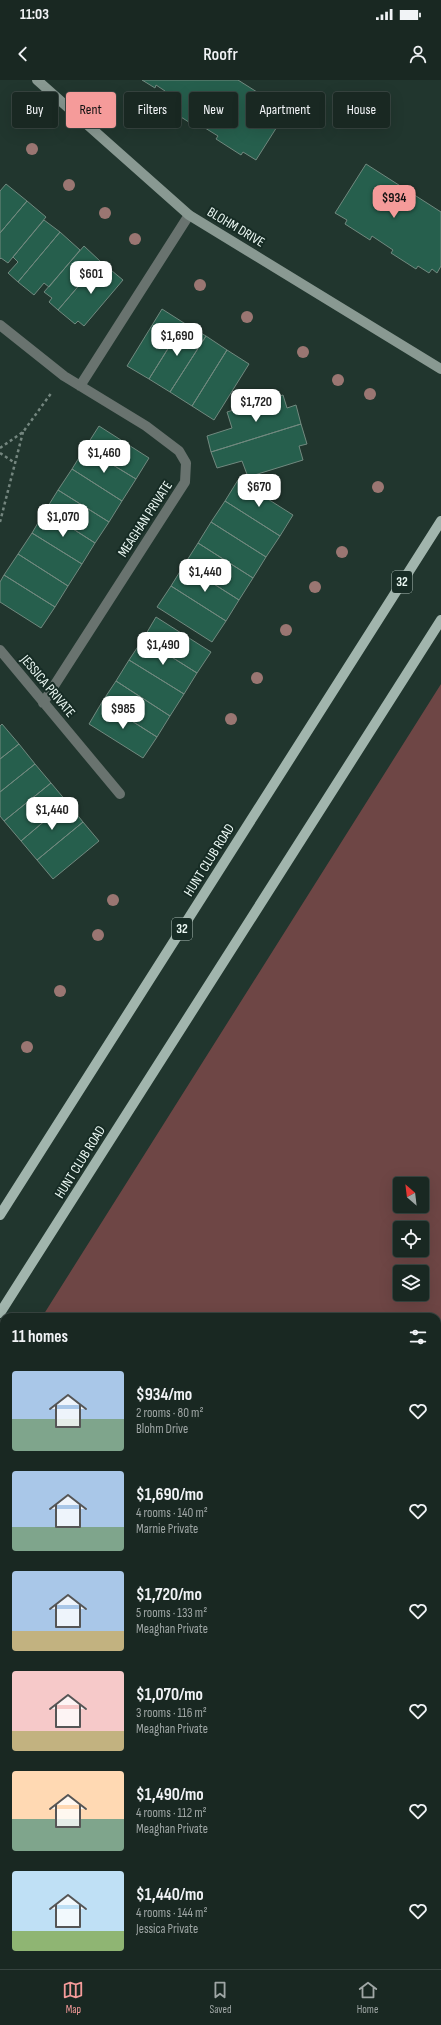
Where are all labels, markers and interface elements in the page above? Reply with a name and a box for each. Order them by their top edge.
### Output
text: 11:03 [20,5,49,24]
icon: back [12,43,34,65]
icon: person [407,43,429,65]
text: Roofr [203,44,238,65]
chip: Buy [12,92,58,128]
chip: Rent [66,92,116,128]
chip: Filters [124,92,181,128]
chip: New [189,92,238,128]
chip: Apartment [246,92,325,128]
chip: House [333,92,390,128]
pin: $934 [370,185,418,219]
text: $934 [382,190,406,206]
street label: BLOHM DRIVE [204,203,268,251]
pin: $601 [67,261,115,295]
text: $601 [79,266,103,282]
pin: $1,690 [144,323,210,357]
text: $1,690 [160,328,194,344]
pin: $1,720 [223,389,289,423]
text: $1,720 [240,394,272,410]
pin: $1,460 [71,440,137,474]
text: $1,460 [87,445,121,461]
pin: $670 [235,474,283,508]
street label: MEAGHAN PRIVATE [114,478,176,560]
text: $670 [247,479,271,495]
pin: $1,070 [30,504,96,538]
text: $1,070 [47,509,79,525]
pin: $1,440 [172,559,238,593]
text: $1,440 [188,564,222,580]
road number: 32 [392,571,412,593]
pin: $1,490 [130,632,196,666]
text: $1,490 [146,637,180,653]
street label: JESSICA PRIVATE [16,651,79,721]
pin: $985 [99,696,147,730]
text: $985 [111,701,135,717]
pin: $1,440 [19,797,85,831]
text: $1,440 [35,802,69,818]
street label: HUNT CLUB ROAD [180,820,238,899]
road number: 32 [172,918,192,940]
street label: HUNT CLUB ROAD [51,1122,109,1201]
north arrow [393,1177,429,1213]
map controls [393,1177,429,1301]
button: locate [393,1221,429,1257]
button: layers [393,1265,429,1301]
icon: filters [407,1326,429,1348]
text: 11 homes [12,1327,68,1347]
text: $934/mo [136,1385,192,1405]
icon: home [44,1387,92,1435]
icon: heart [407,1400,429,1422]
text: 2 rooms · 80 m² [136,1405,203,1421]
text: Blohm Drive [136,1421,188,1437]
text: $1,690/mo [136,1485,204,1505]
icon: home [44,1487,92,1535]
icon: heart [407,1500,429,1522]
text: 4 rooms · 140 m² [136,1505,208,1521]
text: Marnie Private [136,1521,198,1537]
text: $1,720/mo [136,1585,202,1605]
icon: home [44,1587,92,1635]
icon: heart [407,1600,429,1622]
text: 5 rooms · 133 m² [136,1605,207,1621]
text: Meaghan Private [136,1621,208,1637]
text: $1,070/mo [136,1685,203,1705]
icon: home [44,1687,92,1735]
icon: heart [407,1700,429,1722]
text: 3 rooms · 116 m² [136,1705,207,1721]
text: Meaghan Private [136,1721,208,1737]
text: $1,490/mo [136,1785,204,1805]
icon: home [44,1787,92,1835]
icon: heart [407,1800,429,1822]
text: 4 rooms · 112 m² [136,1805,207,1821]
text: Meaghan Private [136,1821,208,1837]
text: $1,440/mo [136,1885,204,1905]
icon: home [44,1887,92,1935]
icon: heart [407,1900,429,1922]
text: 4 rooms · 144 m² [136,1905,207,1921]
text: Jessica Private [136,1921,198,1937]
tab: Map [62,1979,84,2016]
tab: Saved [209,1979,232,2016]
tab: Home [357,1979,379,2016]

